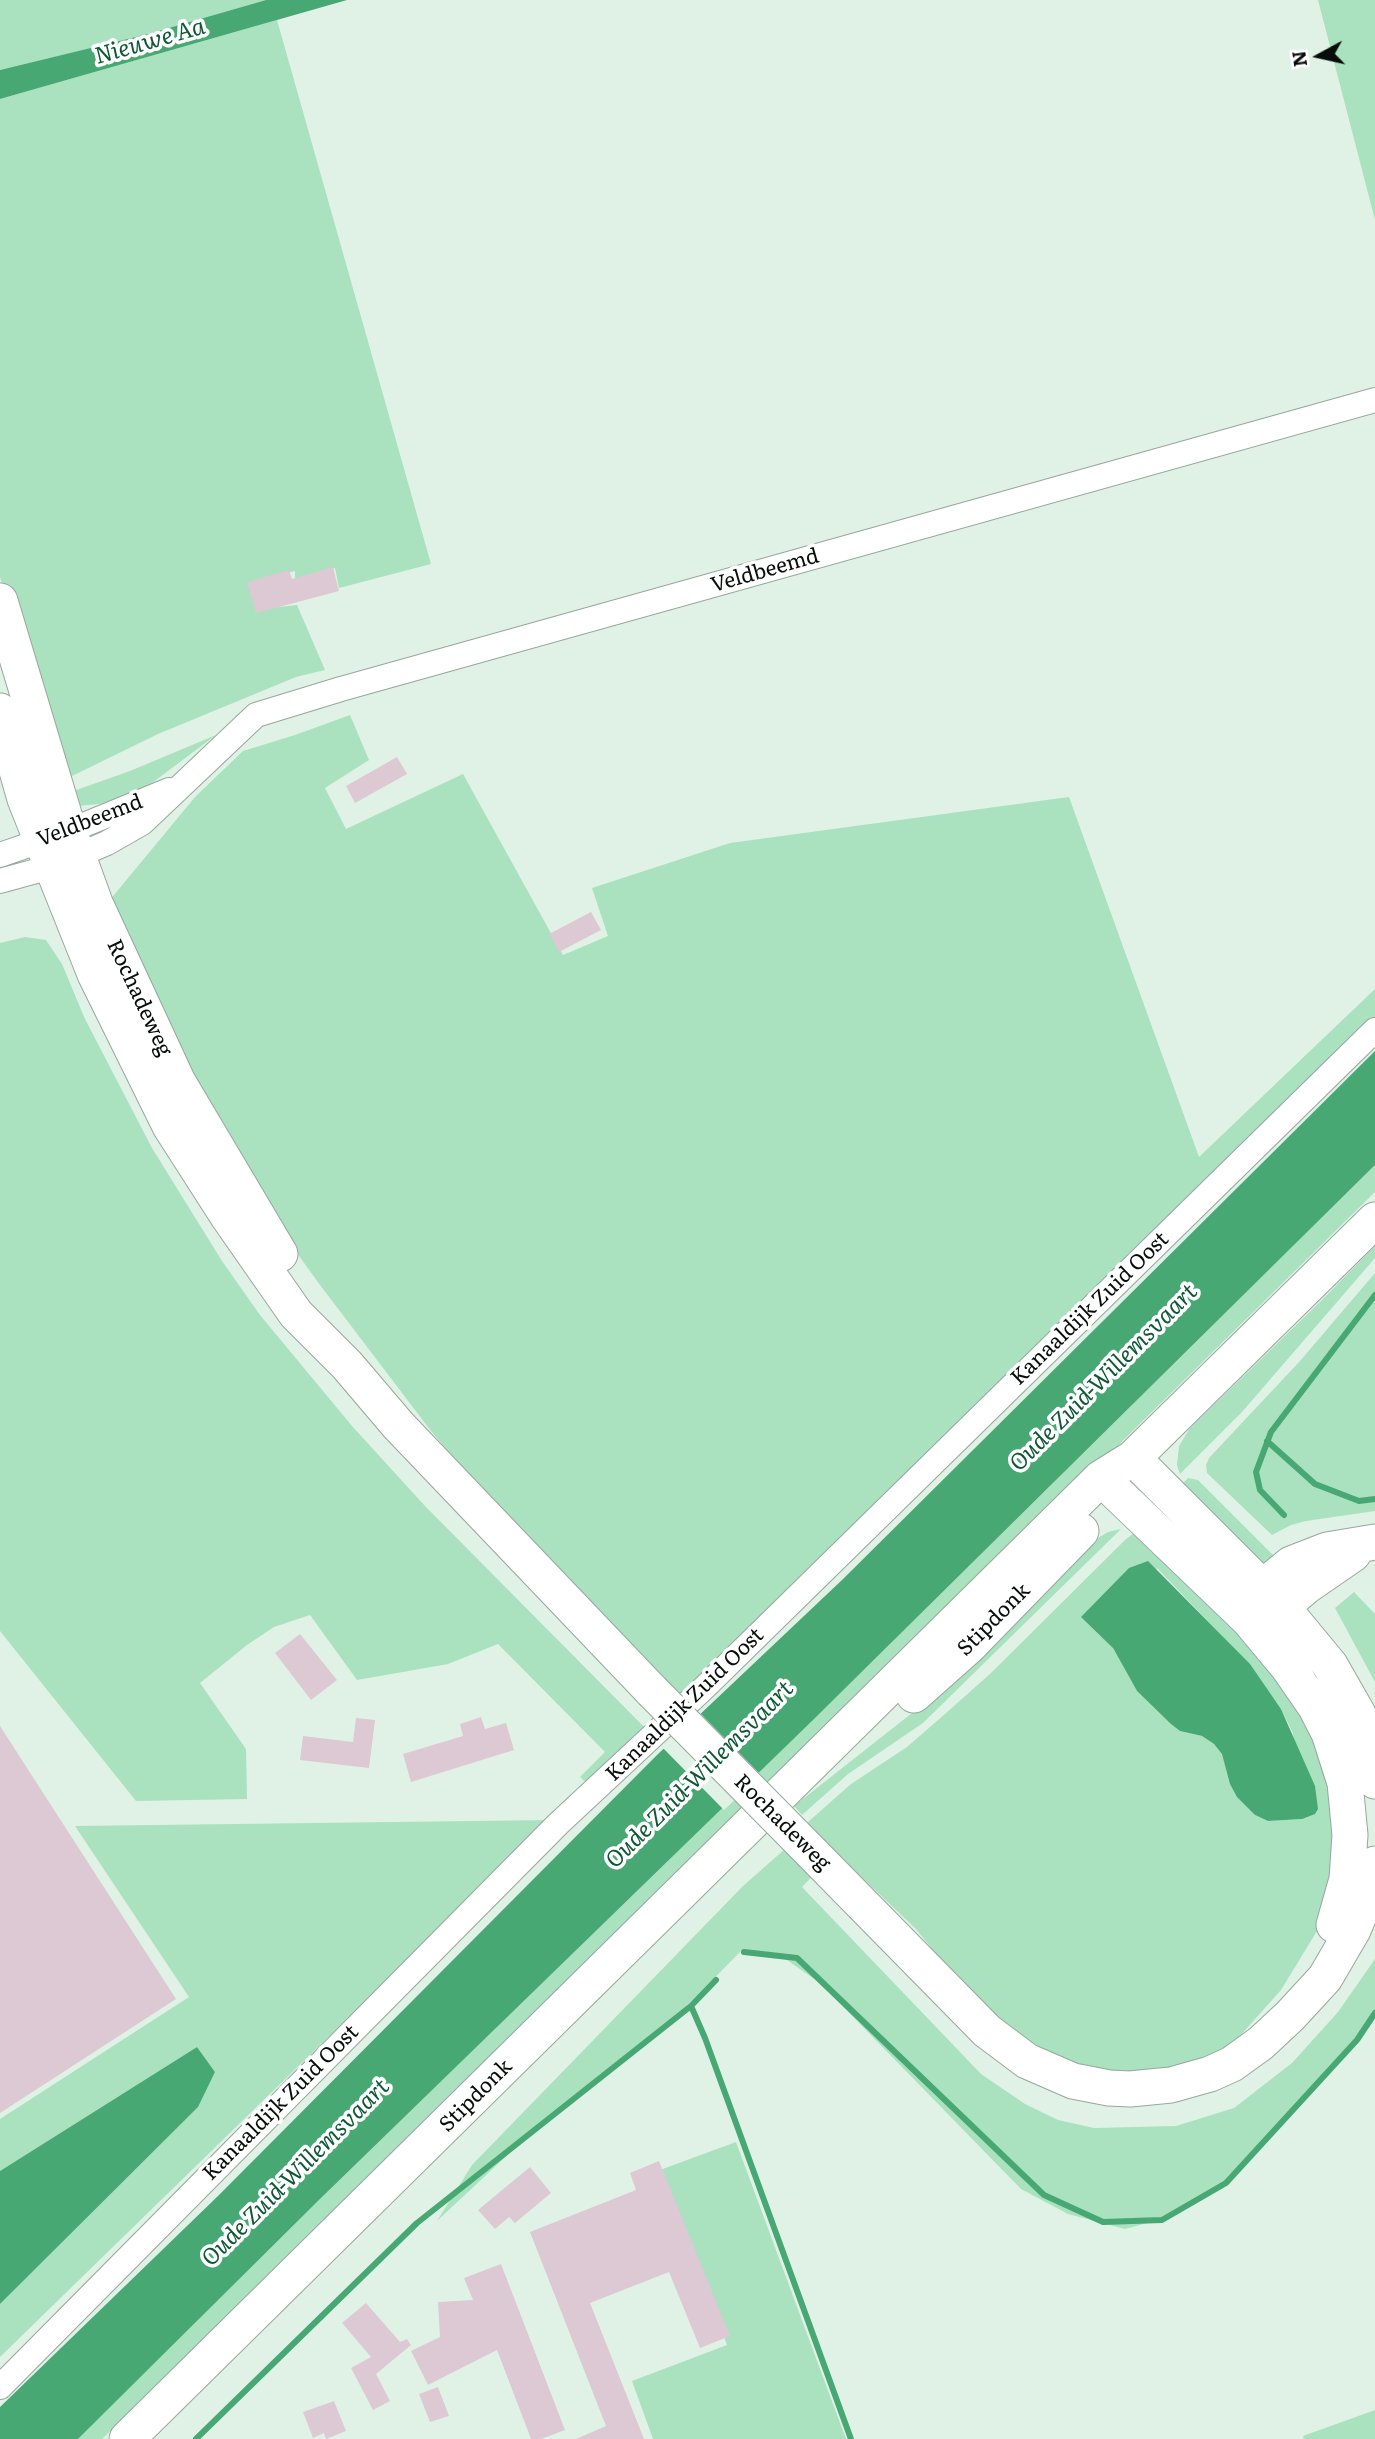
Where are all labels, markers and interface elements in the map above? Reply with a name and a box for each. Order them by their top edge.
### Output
water label: Nieuwe Aa [92,13,208,71]
north arrow [1284,21,1354,91]
text: N [1283,49,1313,69]
street label: Veldbeemd [708,544,822,598]
street label: Veldbeemd [34,789,146,853]
street label: Rochadeweg [101,936,177,1060]
street label: Kanaaldijk Zuid Oost [1006,1227,1174,1391]
water label: Oude Zuid-Willemsvaart [1004,1278,1204,1478]
street label: Stipdonk [952,1578,1036,1662]
street label: Kanaaldijk Zuid Oost [601,1623,769,1787]
water label: Oude Zuid-Willemsvaart [600,1675,800,1875]
street label: Rochadeweg [729,1770,835,1876]
street label: Kanaaldijk Zuid Oost [198,2020,364,2186]
street label: Stipdonk [434,2054,518,2138]
water label: Oude Zuid-Willemsvaart [196,2073,396,2273]

